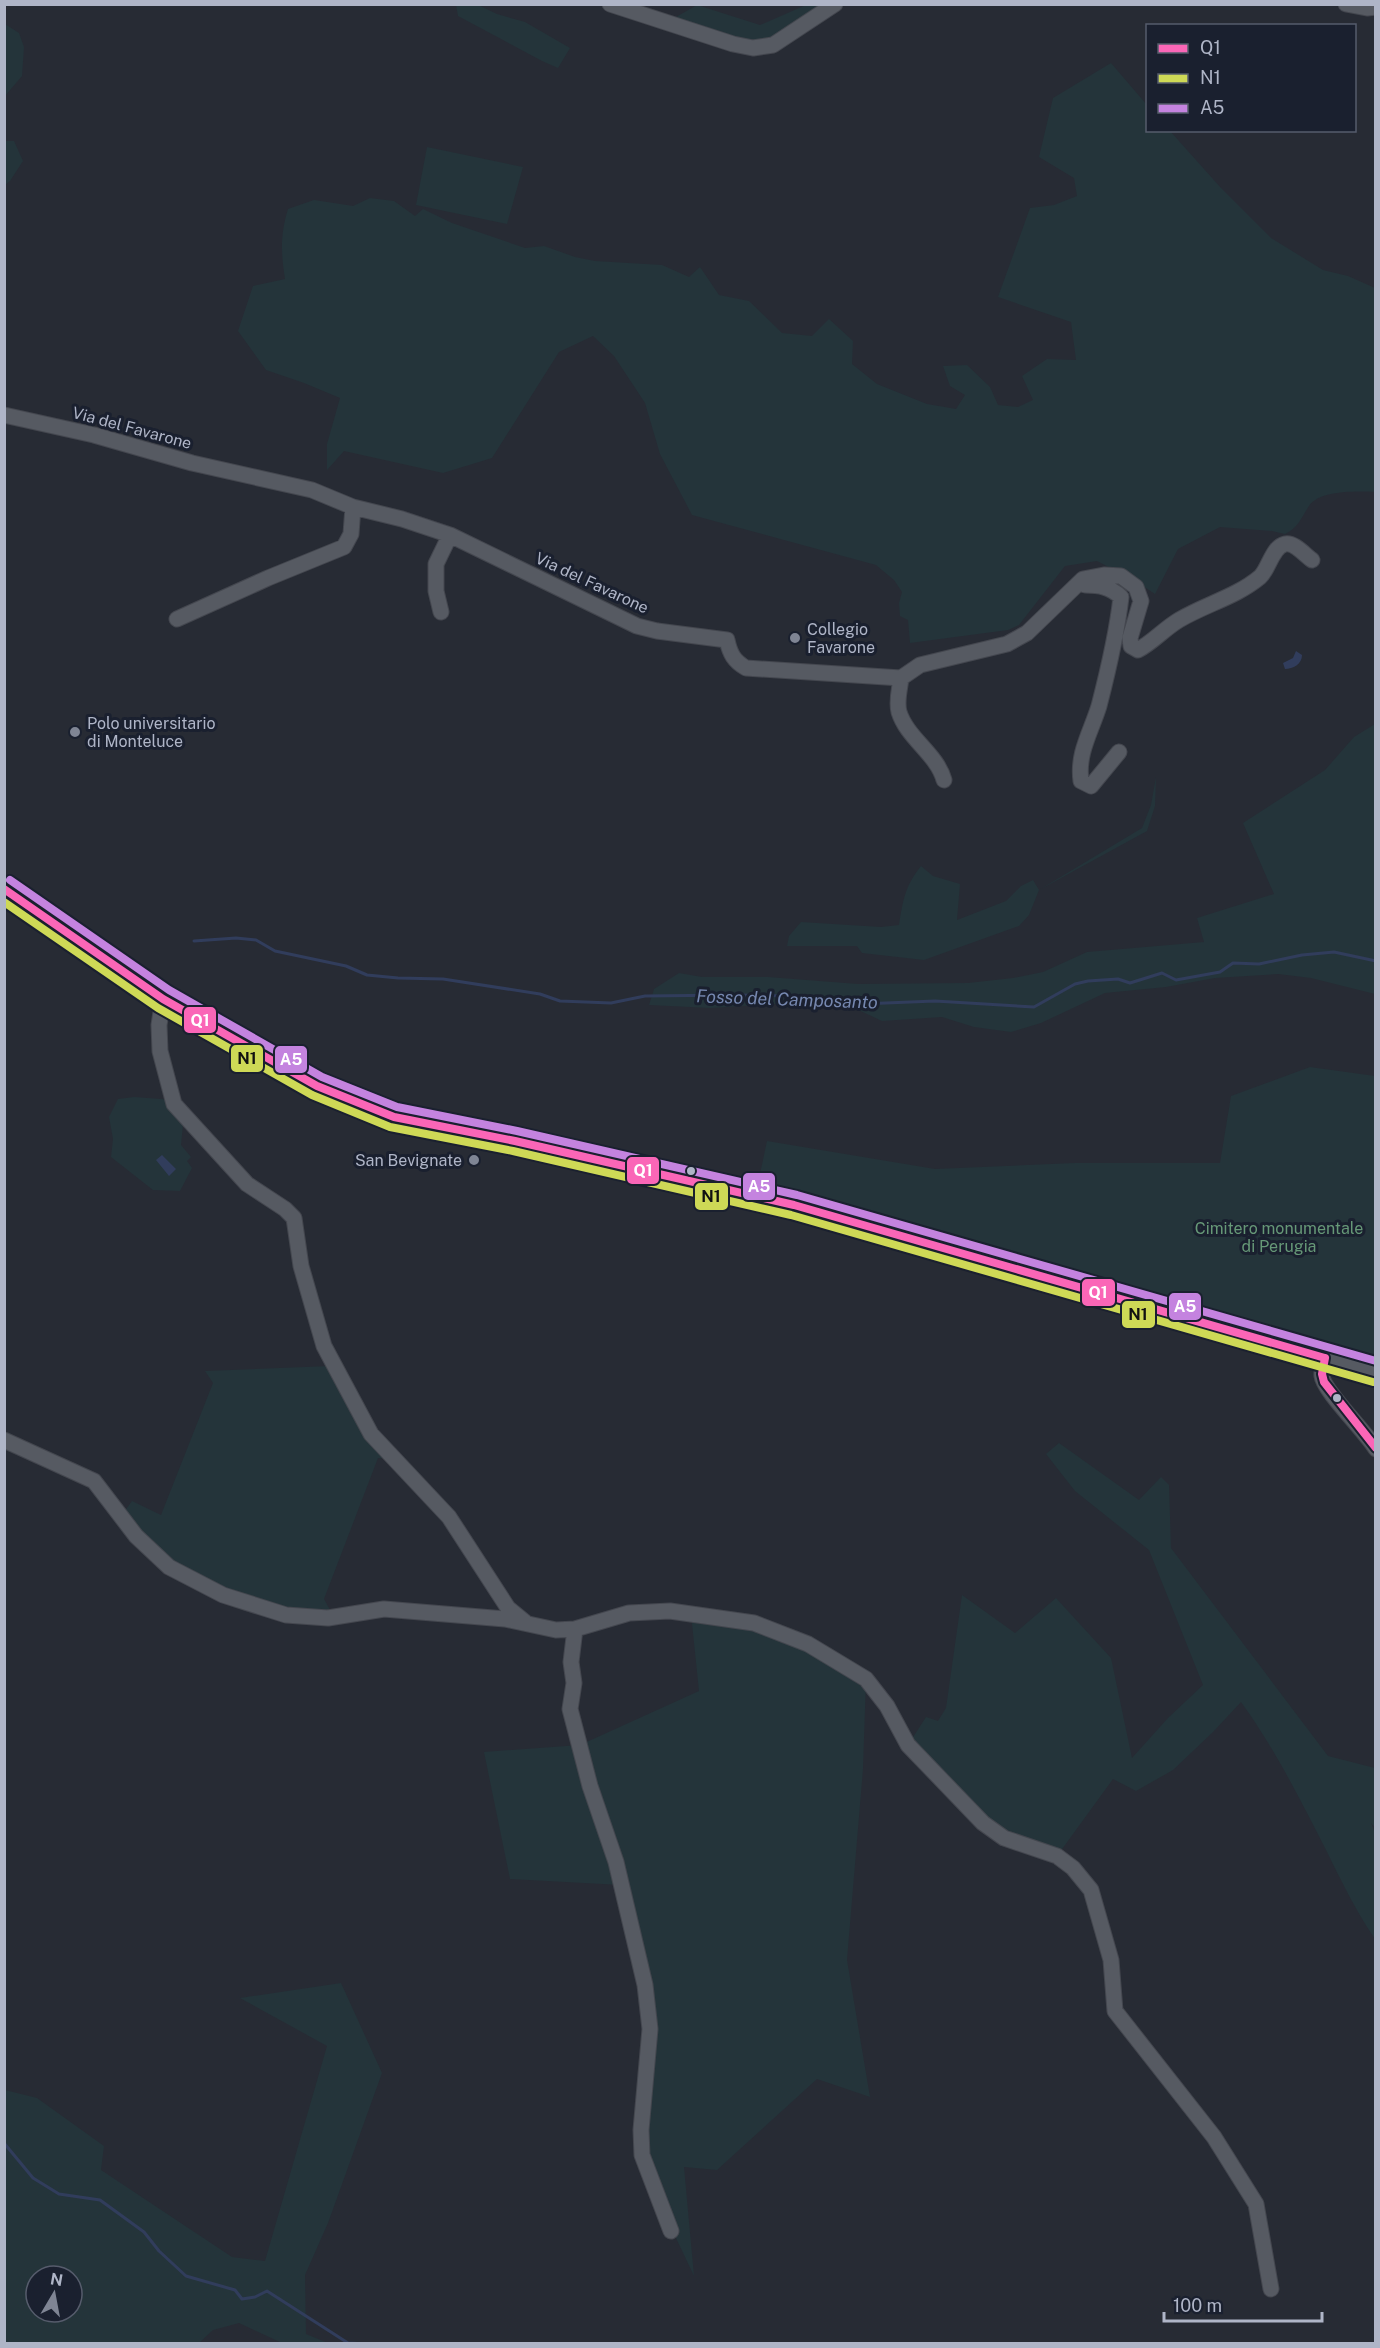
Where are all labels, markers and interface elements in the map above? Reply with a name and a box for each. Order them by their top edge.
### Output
legend [1146,24,1356,132]
text: Q1 [1200,37,1221,58]
text: N1 [1200,67,1221,88]
text: A5 [1200,97,1224,118]
street label: Via del Favarone [70,403,194,453]
street label: Via del Favarone [532,548,652,618]
place label: Collegio Favarone [807,620,875,657]
marker: Collegio Favarone [788,631,802,645]
place label: Polo universitario di Monteluce [87,714,215,751]
marker: Polo universitario di Monteluce [68,725,82,739]
water label: Fosso del Camposanto [696,985,878,1013]
line badge: Q1 [183,1006,217,1034]
text: Q1 [190,1011,210,1030]
line badge: N1 [230,1044,264,1073]
line badge: A5 [274,1045,308,1074]
text: N1 [237,1049,257,1068]
text: A5 [280,1050,302,1069]
place label: San Bevignate [355,1151,462,1170]
marker: San Bevignate [467,1153,481,1167]
line badge: Q1 [626,1156,660,1185]
text: Q1 [633,1161,653,1180]
unlabelled marker [685,1165,697,1177]
line badge: A5 [742,1172,776,1201]
text: A5 [748,1177,770,1196]
line badge: N1 [694,1182,729,1211]
text: N1 [701,1187,721,1206]
park label: Cimitero monumentale di Perugia [1195,1219,1363,1256]
line badge: Q1 [1081,1278,1116,1307]
text: Q1 [1088,1283,1108,1302]
line badge: A5 [1168,1292,1202,1321]
text: A5 [1174,1297,1196,1316]
line badge: N1 [1121,1300,1156,1329]
text: N1 [1128,1305,1148,1324]
unlabelled marker [1331,1392,1343,1404]
north arrow [24,2264,84,2324]
text: N [49,2269,64,2290]
scale bar [1164,2285,1322,2323]
text: 100 m [1173,2295,1222,2316]

